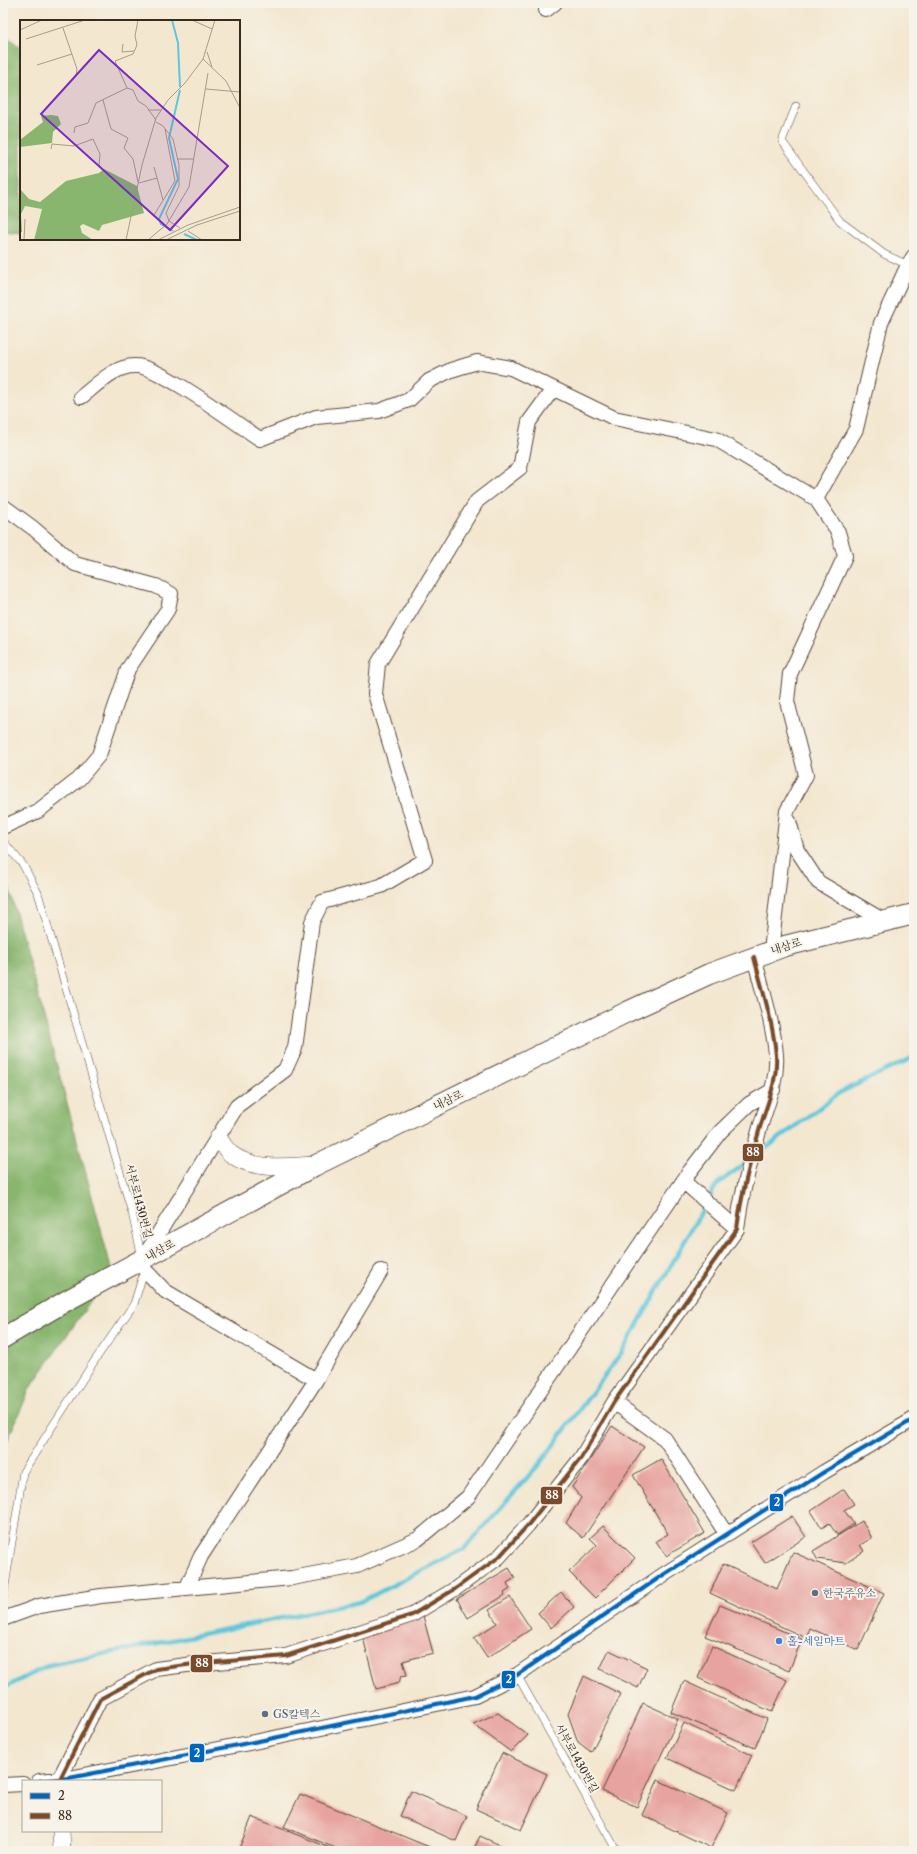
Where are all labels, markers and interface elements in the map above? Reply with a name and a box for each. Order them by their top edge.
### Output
inset map [20,20,240,240]
street label: 내삼로 [769,935,804,957]
street label: 내삼로 [431,1087,466,1113]
line badge: 88 [742,1143,764,1162]
text: 88 [746,1145,760,1159]
street label: 서부로1430번길 [122,1162,156,1240]
street label: 내삼로 [143,1236,178,1264]
line badge: 88 [540,1486,563,1505]
text: 88 [545,1488,559,1502]
line badge: 2 [769,1493,784,1512]
text: 2 [774,1495,781,1509]
place label: 한국주유소 [823,1586,877,1600]
marker: 한국주유소 [810,1588,820,1598]
place label: 홀-세일마트 [787,1634,846,1648]
marker: 홀-세일마트 [774,1636,784,1646]
line badge: 88 [190,1654,213,1673]
text: 88 [195,1656,209,1670]
line badge: 2 [501,1670,516,1689]
text: 2 [506,1672,513,1686]
place label: GS칼텍스 [273,1707,321,1721]
marker: GS칼텍스 [260,1709,270,1719]
street label: 서부로1430번길 [552,1721,602,1795]
line badge: 2 [189,1743,205,1763]
text: 2 [194,1746,201,1760]
legend [22,1780,162,1832]
text: 2 [58,1788,65,1803]
text: 88 [58,1808,72,1823]

